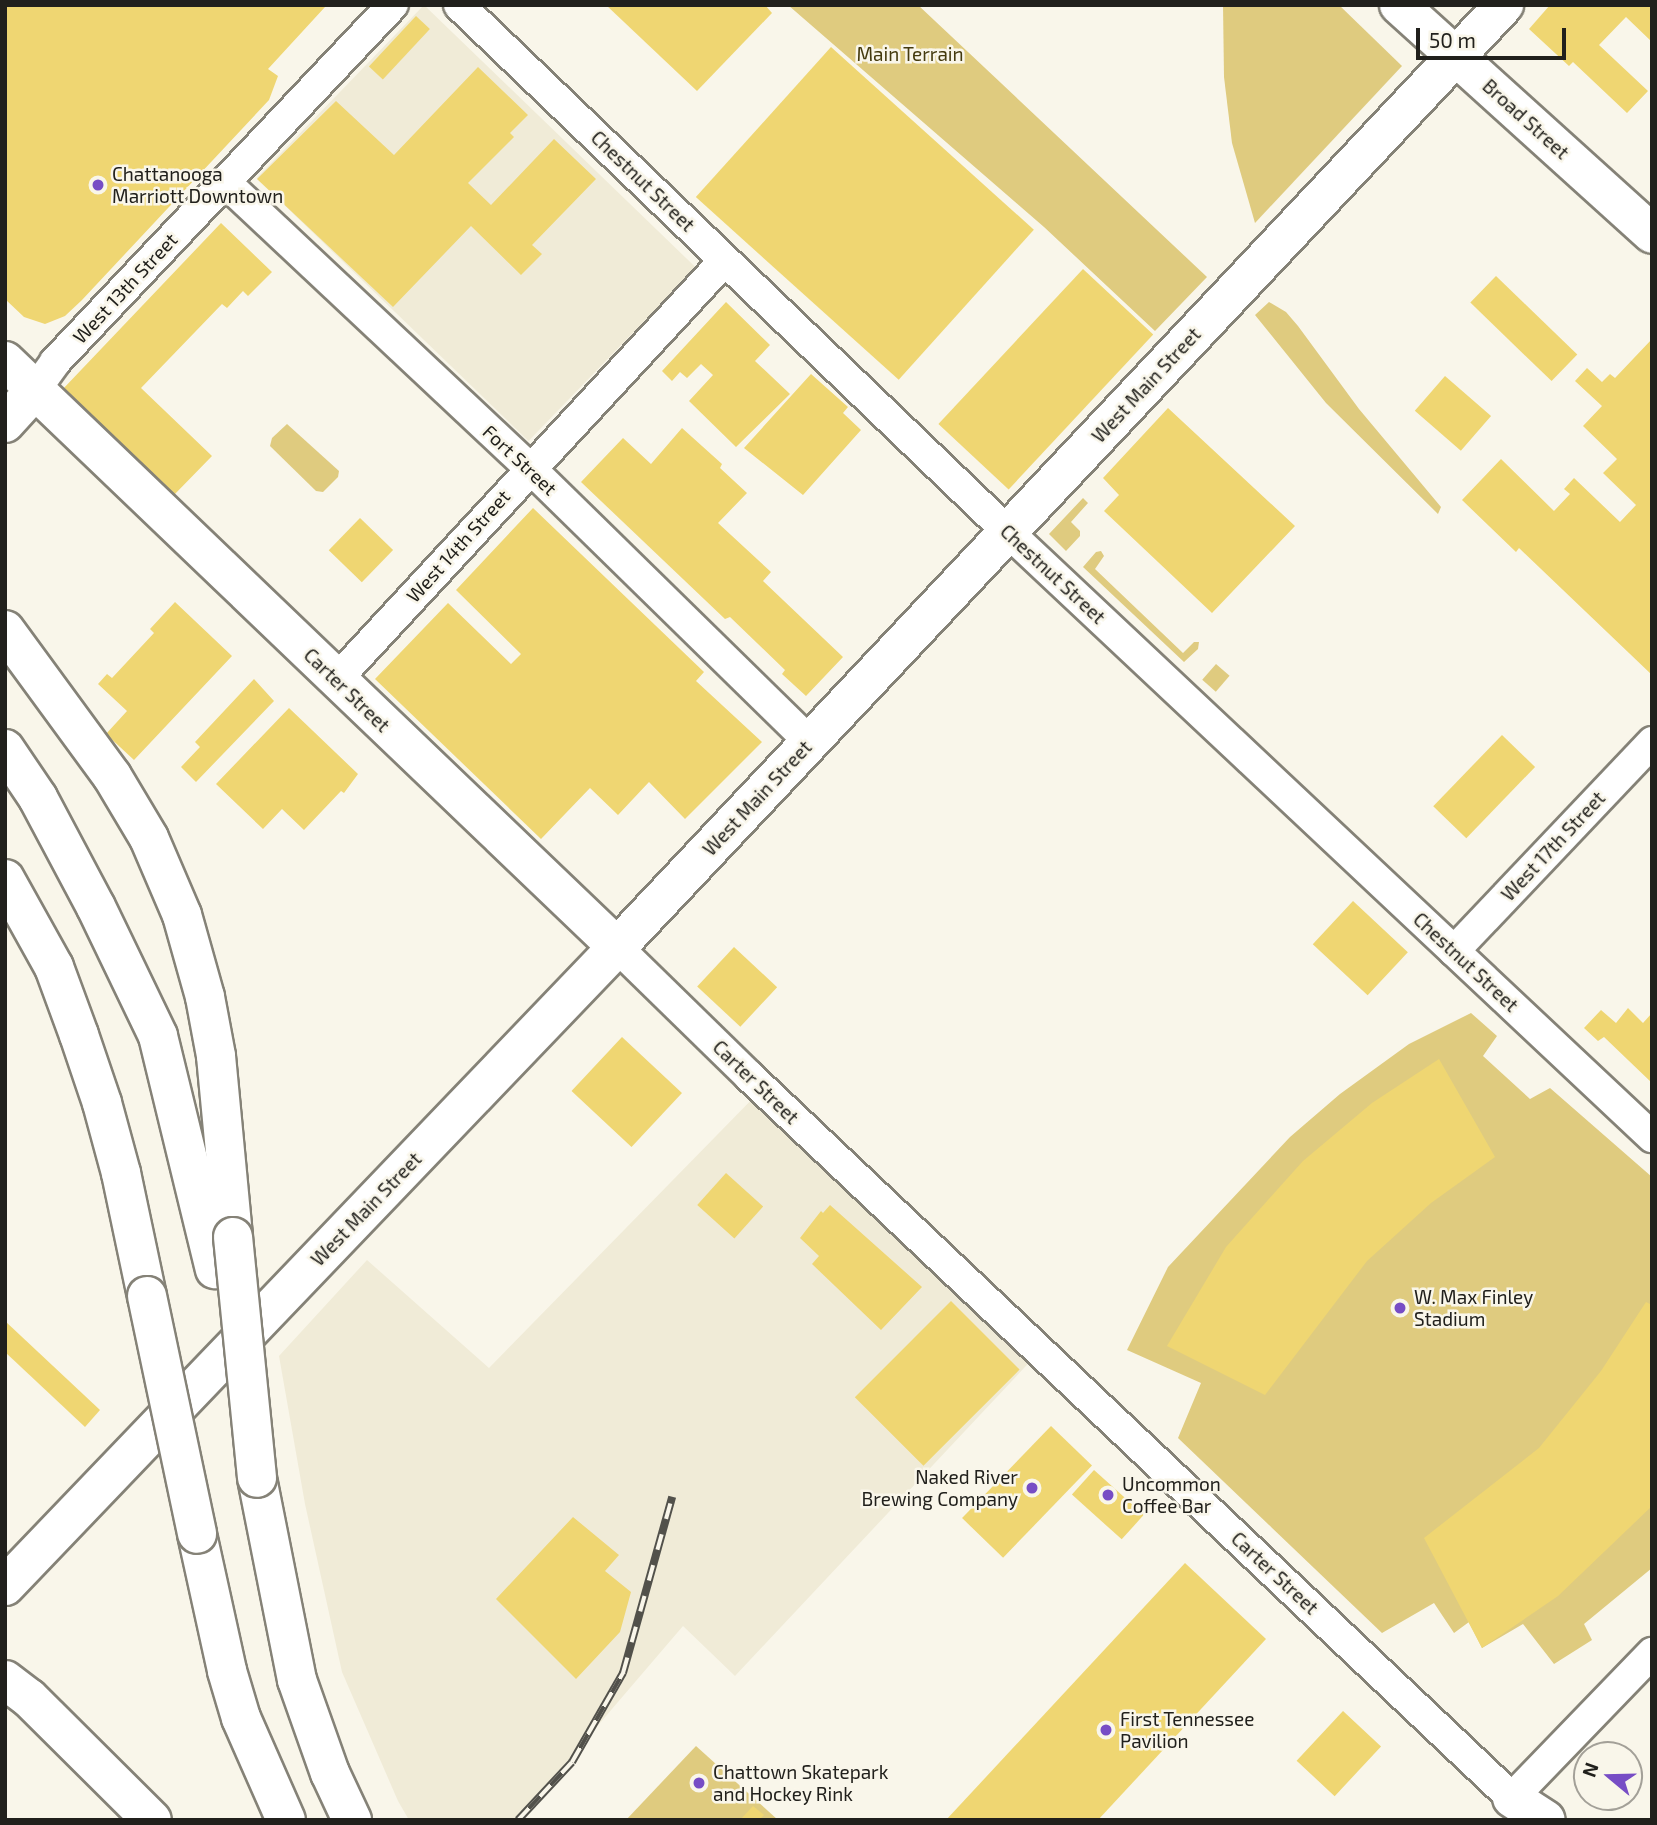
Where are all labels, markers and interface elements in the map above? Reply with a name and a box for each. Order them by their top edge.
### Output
scale bar [1419,14,1570,58]
text: 50 m [1429,27,1476,52]
park label: Main Terrain [856,43,964,65]
street label: Broad Street [1478,74,1574,164]
street label: Chestnut Street [586,126,700,236]
place label: Chattanooga Marriott Downtown [112,163,283,207]
marker: Chattanooga Marriott Downtown [90,177,106,193]
street label: West 13th Street [68,228,182,348]
street label: West Main Street [1087,323,1205,447]
street label: Fort Street [478,420,562,500]
street label: West 14th Street [401,485,515,607]
street label: Chestnut Street [996,520,1110,628]
street label: Carter Street [299,643,395,737]
street label: West Main Street [698,736,816,860]
street label: West 17th Street [1496,786,1610,906]
street label: Chestnut Street [1409,908,1523,1016]
street label: Carter Street [708,1035,804,1129]
street label: West Main Street [306,1148,426,1270]
place label: W. Max Finley Stadium [1414,1286,1533,1330]
marker: W. Max Finley Stadium [1392,1300,1408,1316]
place label: Naked River Brewing Company [862,1466,1018,1510]
place label: Uncommon Coffee Bar [1122,1473,1221,1517]
marker: Naked River Brewing Company [1024,1480,1040,1496]
marker: Uncommon Coffee Bar [1100,1487,1116,1503]
street label: Carter Street [1227,1527,1323,1619]
place label: First Tennessee Pavilion [1120,1708,1255,1752]
marker: First Tennessee Pavilion [1098,1722,1114,1738]
north arrow [1573,1741,1643,1811]
text: N [1576,1759,1603,1780]
place label: Chattown Skatepark and Hockey Rink [713,1761,888,1805]
marker: Chattown Skatepark and Hockey Rink [691,1775,707,1791]

